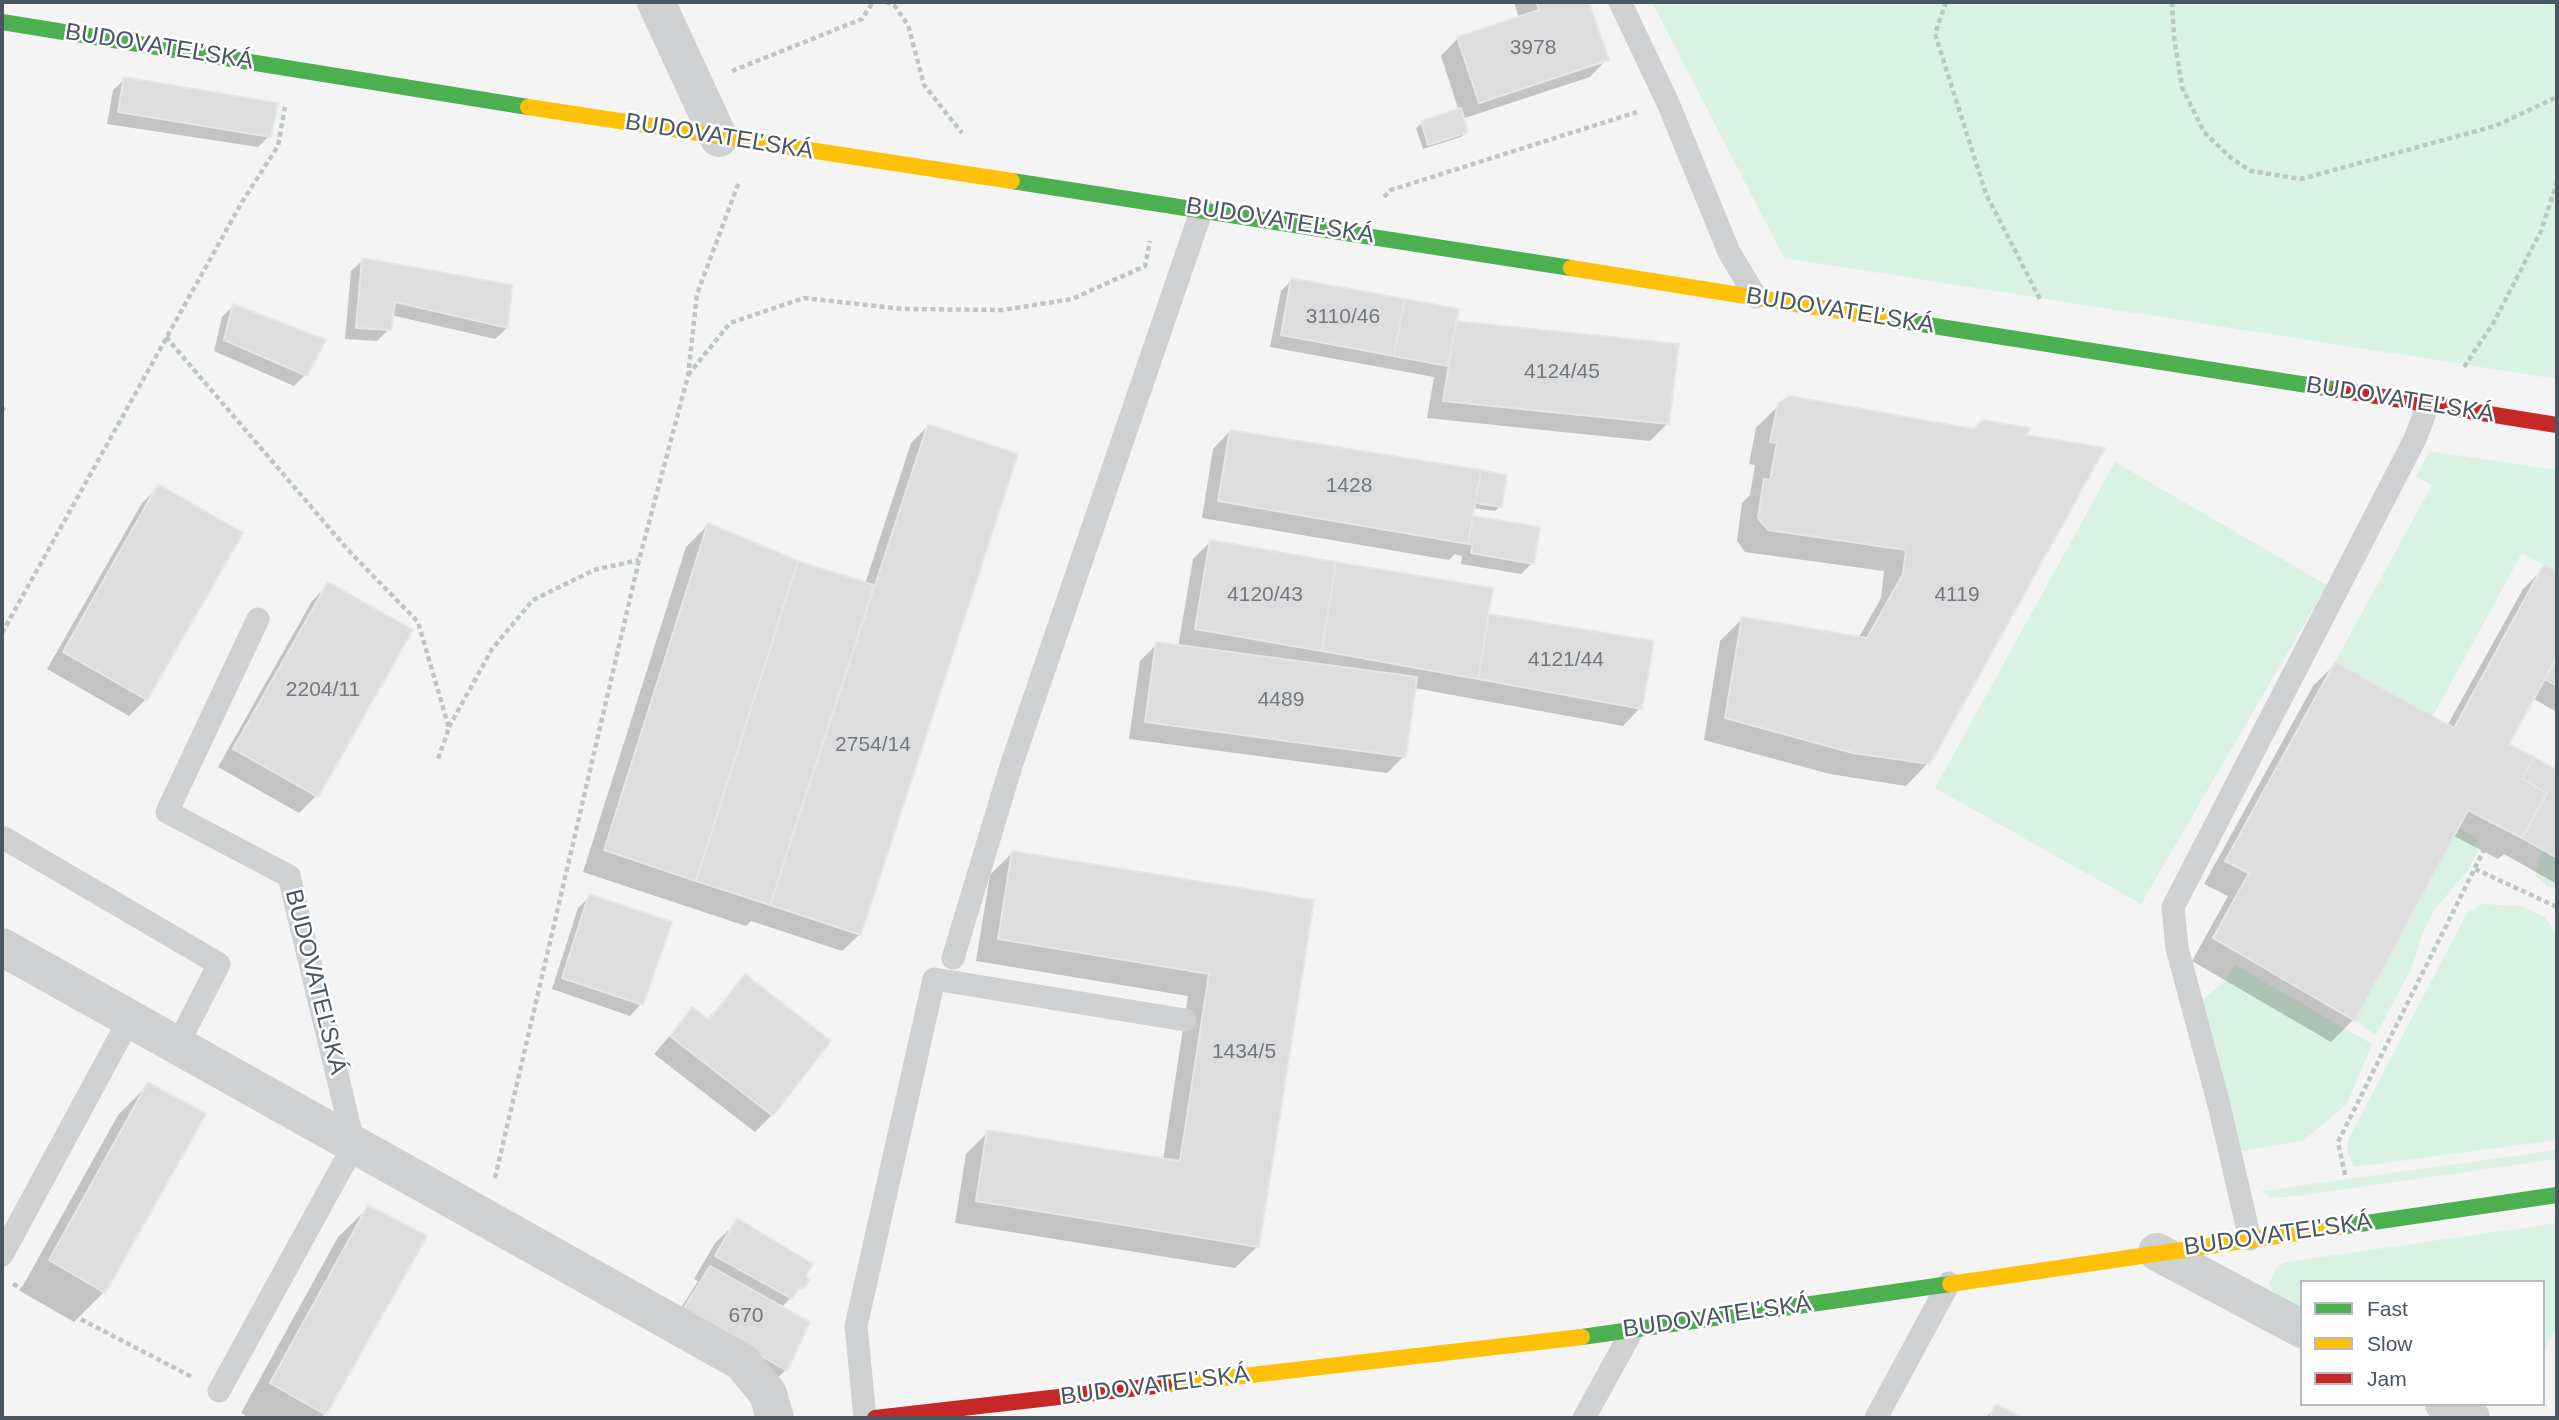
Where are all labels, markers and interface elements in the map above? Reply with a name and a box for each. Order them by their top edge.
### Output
street label: BUDOVATEĽSKÁ [63,18,255,76]
house number: 3978 [1510,35,1556,61]
street label: BUDOVATEĽSKÁ [623,108,815,166]
street label: BUDOVATEĽSKÁ [1184,192,1376,250]
street label: BUDOVATEĽSKÁ [1744,282,1936,340]
house number: 3110/46 [1306,304,1380,330]
house number: 4124/45 [1524,359,1600,385]
street label: BUDOVATEĽSKÁ [2304,371,2496,429]
house number: 1428 [1326,473,1372,499]
house number: 4120/43 [1227,582,1303,608]
house number: 4119 [1934,582,1980,608]
house number: 4121/44 [1528,647,1604,673]
house number: 2204/11 [286,677,360,703]
house number: 4489 [1258,687,1304,713]
house number: 2754/14 [835,732,911,758]
street label: BUDOVATEĽSKÁ [278,886,352,1078]
house number: 1434/5 [1212,1039,1276,1065]
street label: BUDOVATEĽSKÁ [2182,1208,2374,1262]
legend [2300,1280,2545,1406]
street label: BUDOVATEĽSKÁ [1621,1290,1813,1344]
text: Fast [2367,1297,2408,1320]
house number: 670 [728,1303,764,1329]
text: Slow [2367,1332,2413,1355]
street label: BUDOVATEĽSKÁ [1059,1360,1251,1412]
text: Jam [2367,1367,2407,1390]

